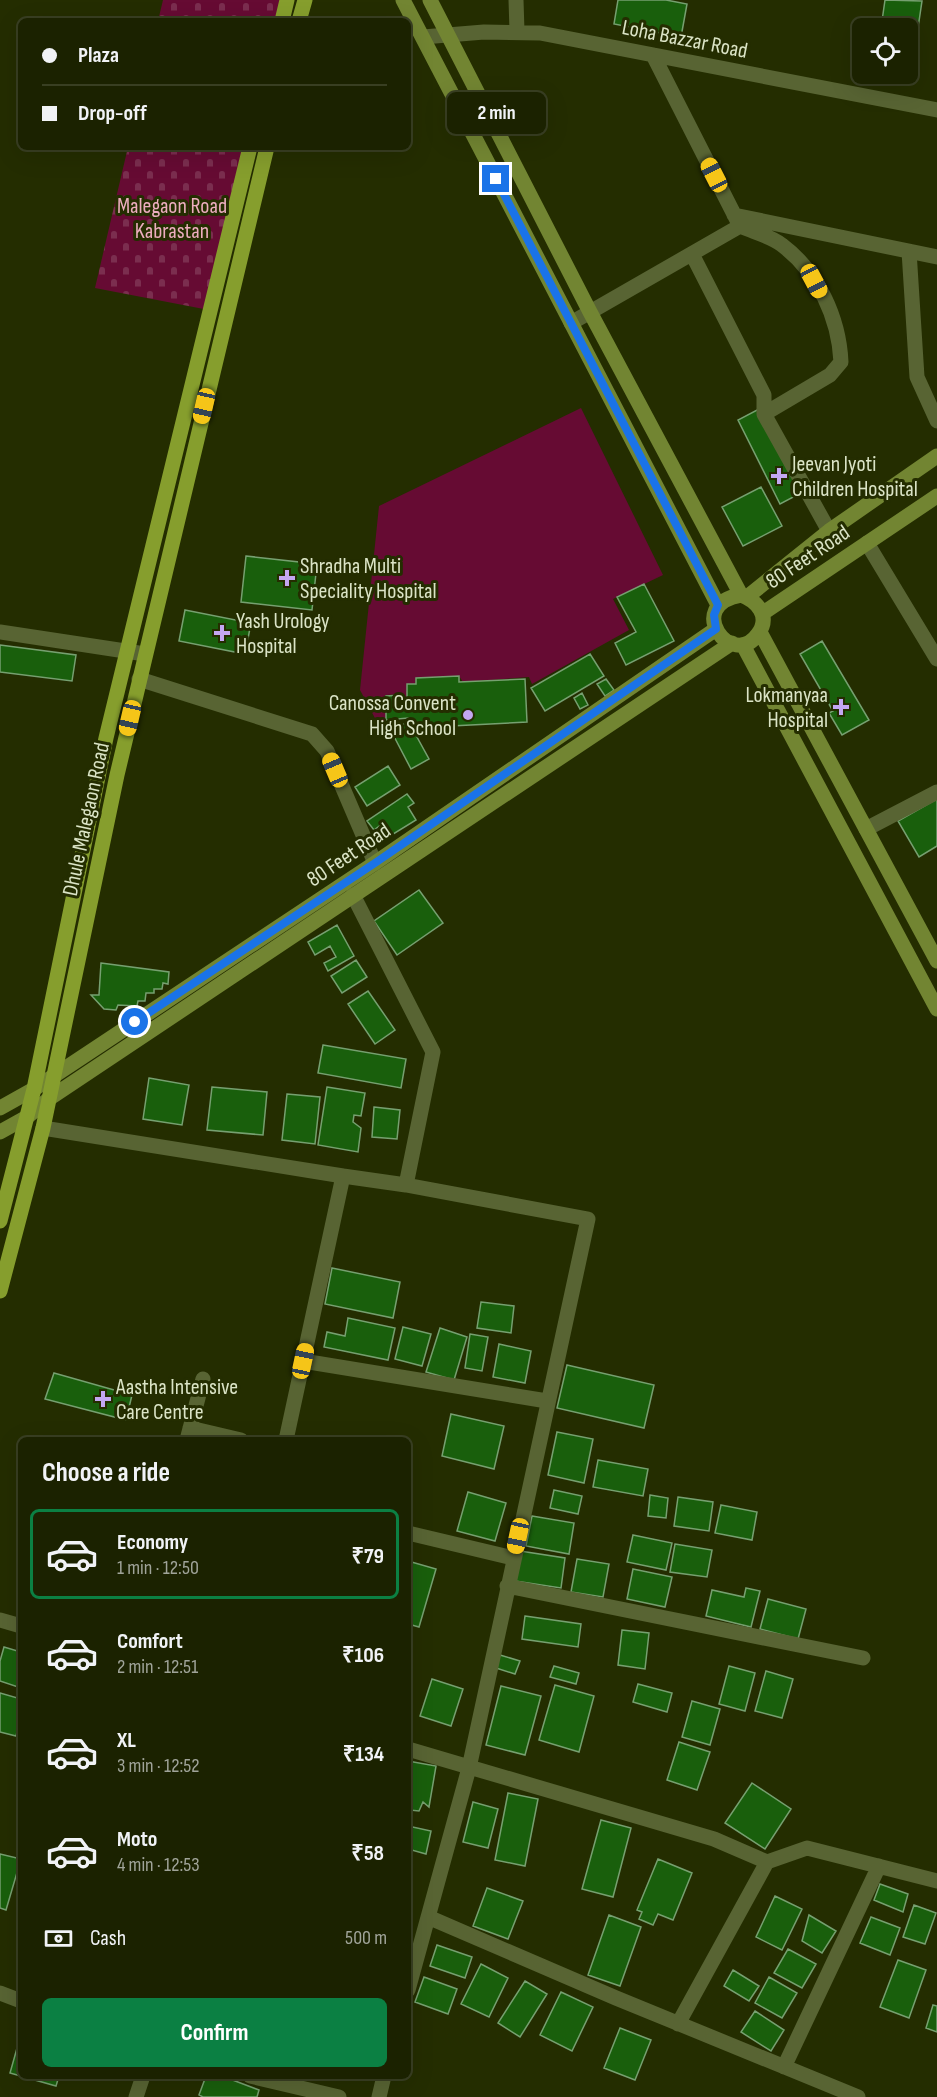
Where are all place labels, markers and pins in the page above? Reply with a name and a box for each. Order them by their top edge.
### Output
place label: Jeevan Jyoti Children Hospital [791,451,918,503]
marker: Jeevan Jyoti Children Hospital [770,467,788,485]
place label: Shradha Multi Speciality Hospital [300,553,437,605]
marker: Shradha Multi Speciality Hospital [278,569,296,587]
place label: Yash Urology Hospital [236,608,330,660]
marker: Yash Urology Hospital [213,624,231,642]
place label: Lokmanyaa Hospital [746,682,828,734]
place label: Canossa Convent High School [329,690,456,742]
marker: Lokmanyaa Hospital [832,698,850,716]
marker: Canossa Convent High School [461,708,475,722]
place label: Aastha Intensive Care Centre [115,1374,238,1426]
marker: Aastha Intensive Care Centre [94,1390,112,1408]

